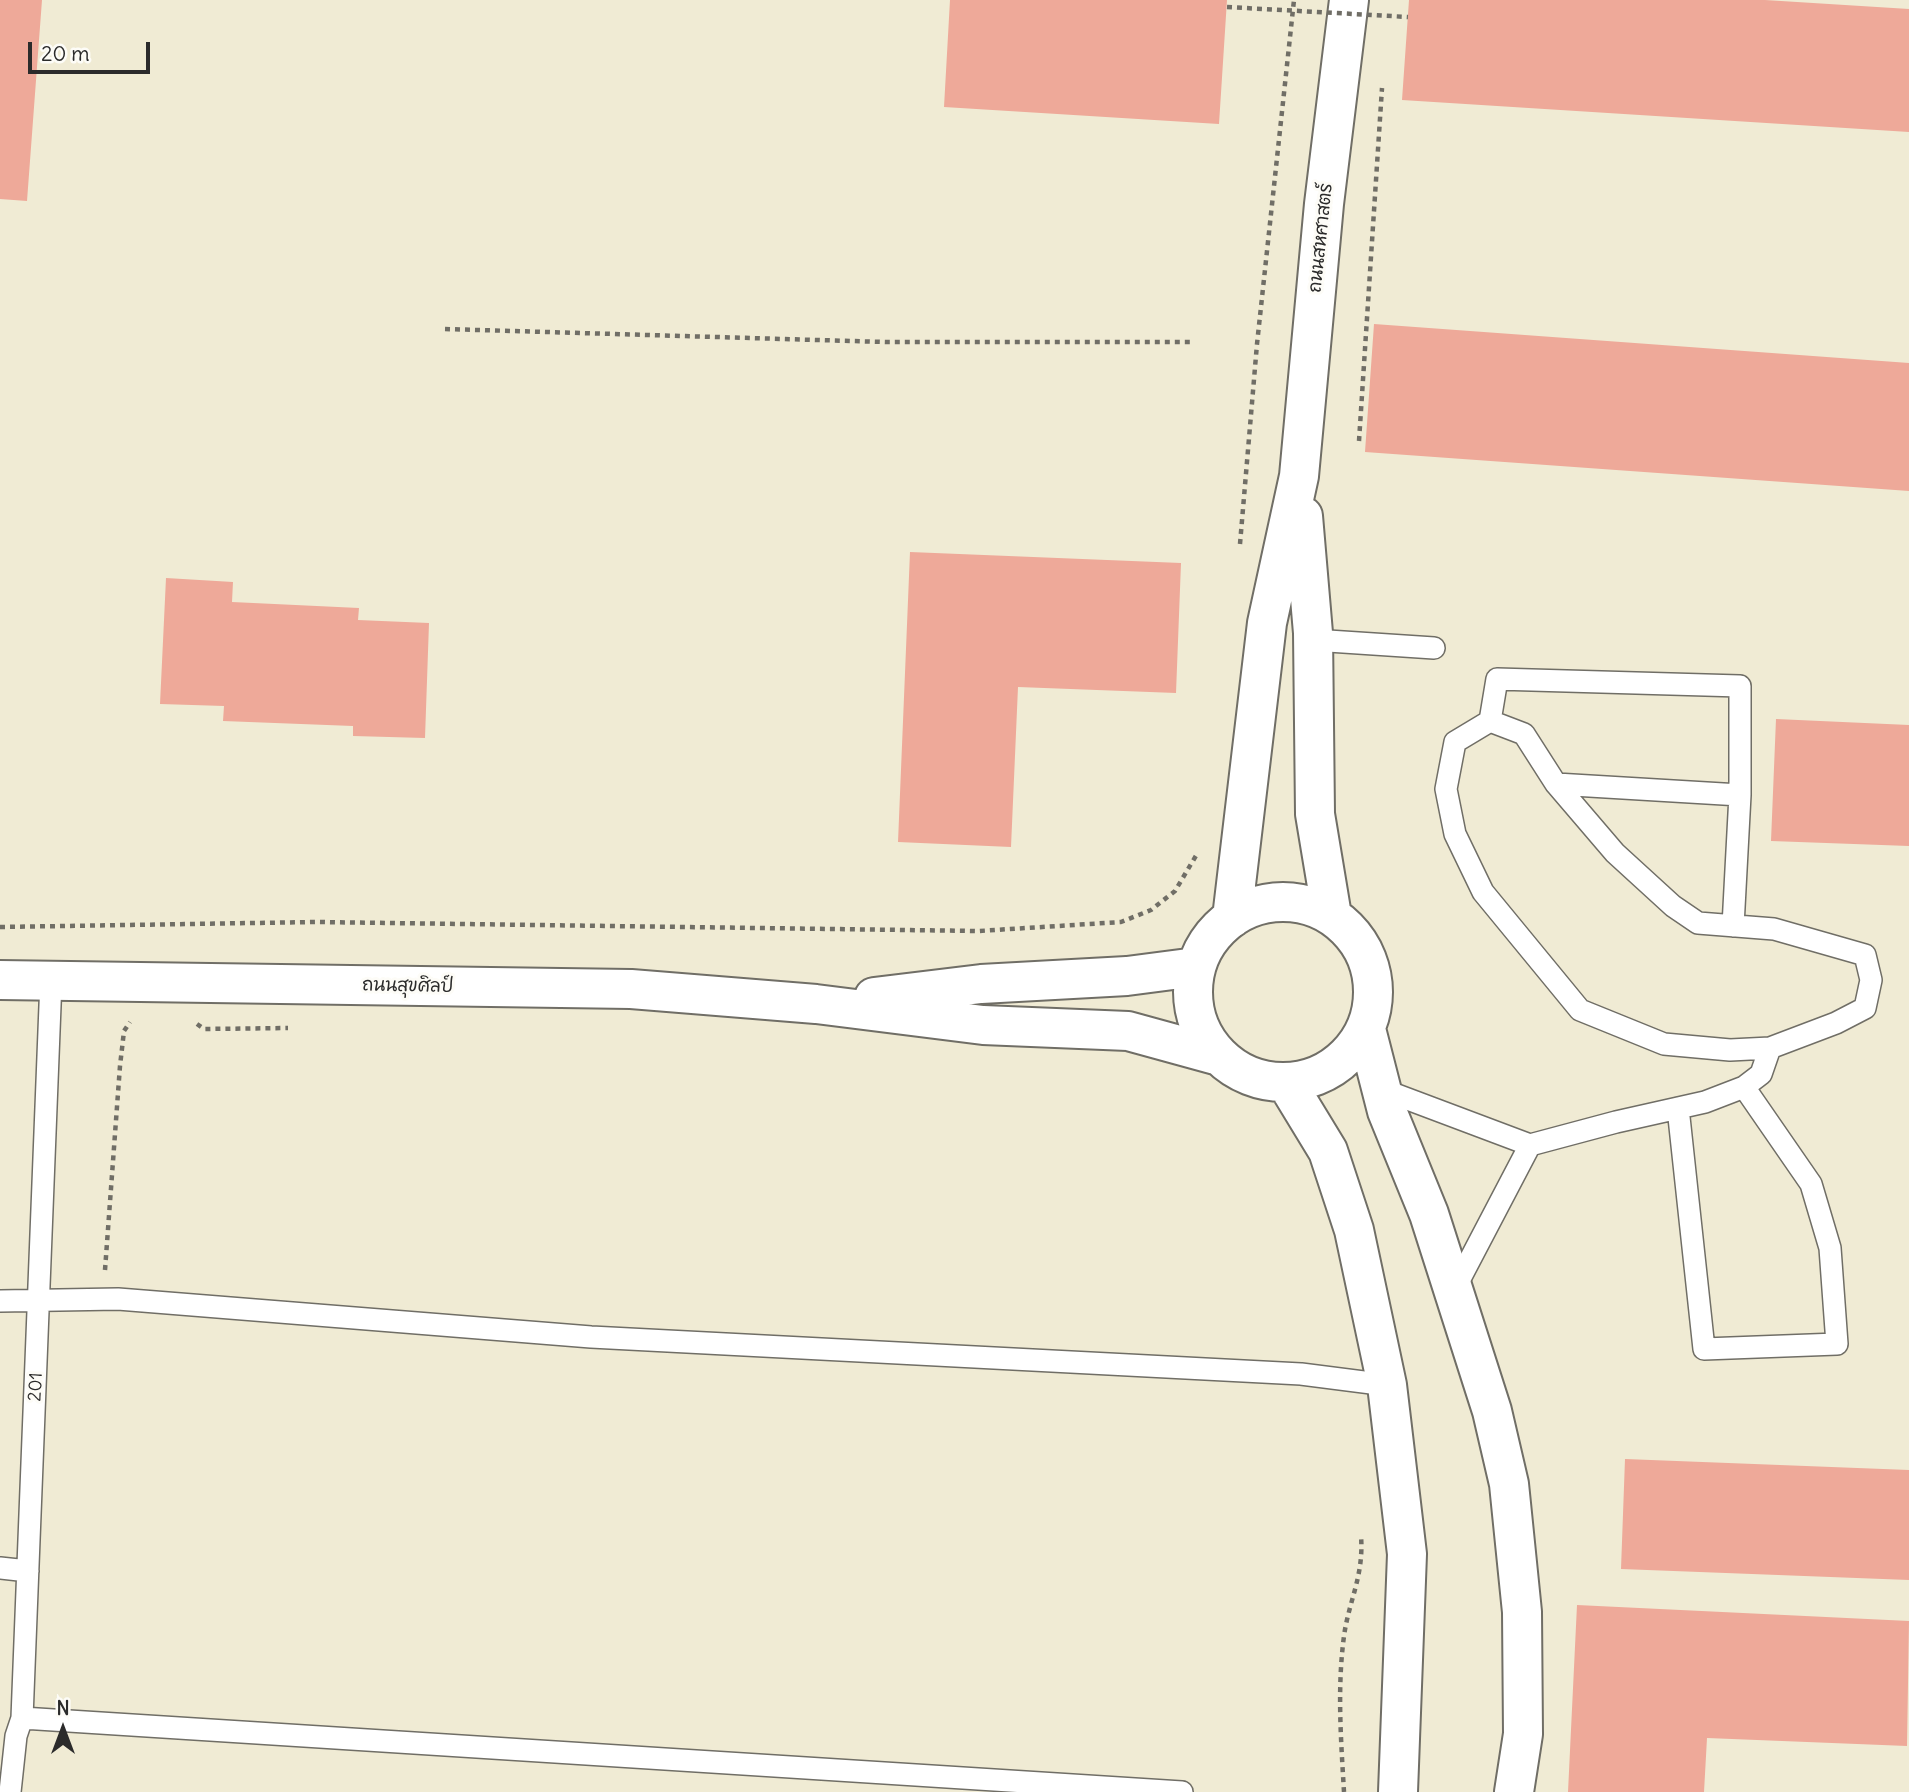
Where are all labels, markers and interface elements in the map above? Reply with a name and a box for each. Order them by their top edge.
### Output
scale bar [32,28,154,72]
text: 20 m [41,40,90,67]
street label: ถนนสหศาสตร์ [1304,182,1338,294]
street label: ถนนสุขศิลป์ [362,974,454,998]
street label: 201 [24,1372,48,1402]
north arrow [28,1694,98,1764]
text: N [56,1696,70,1720]

